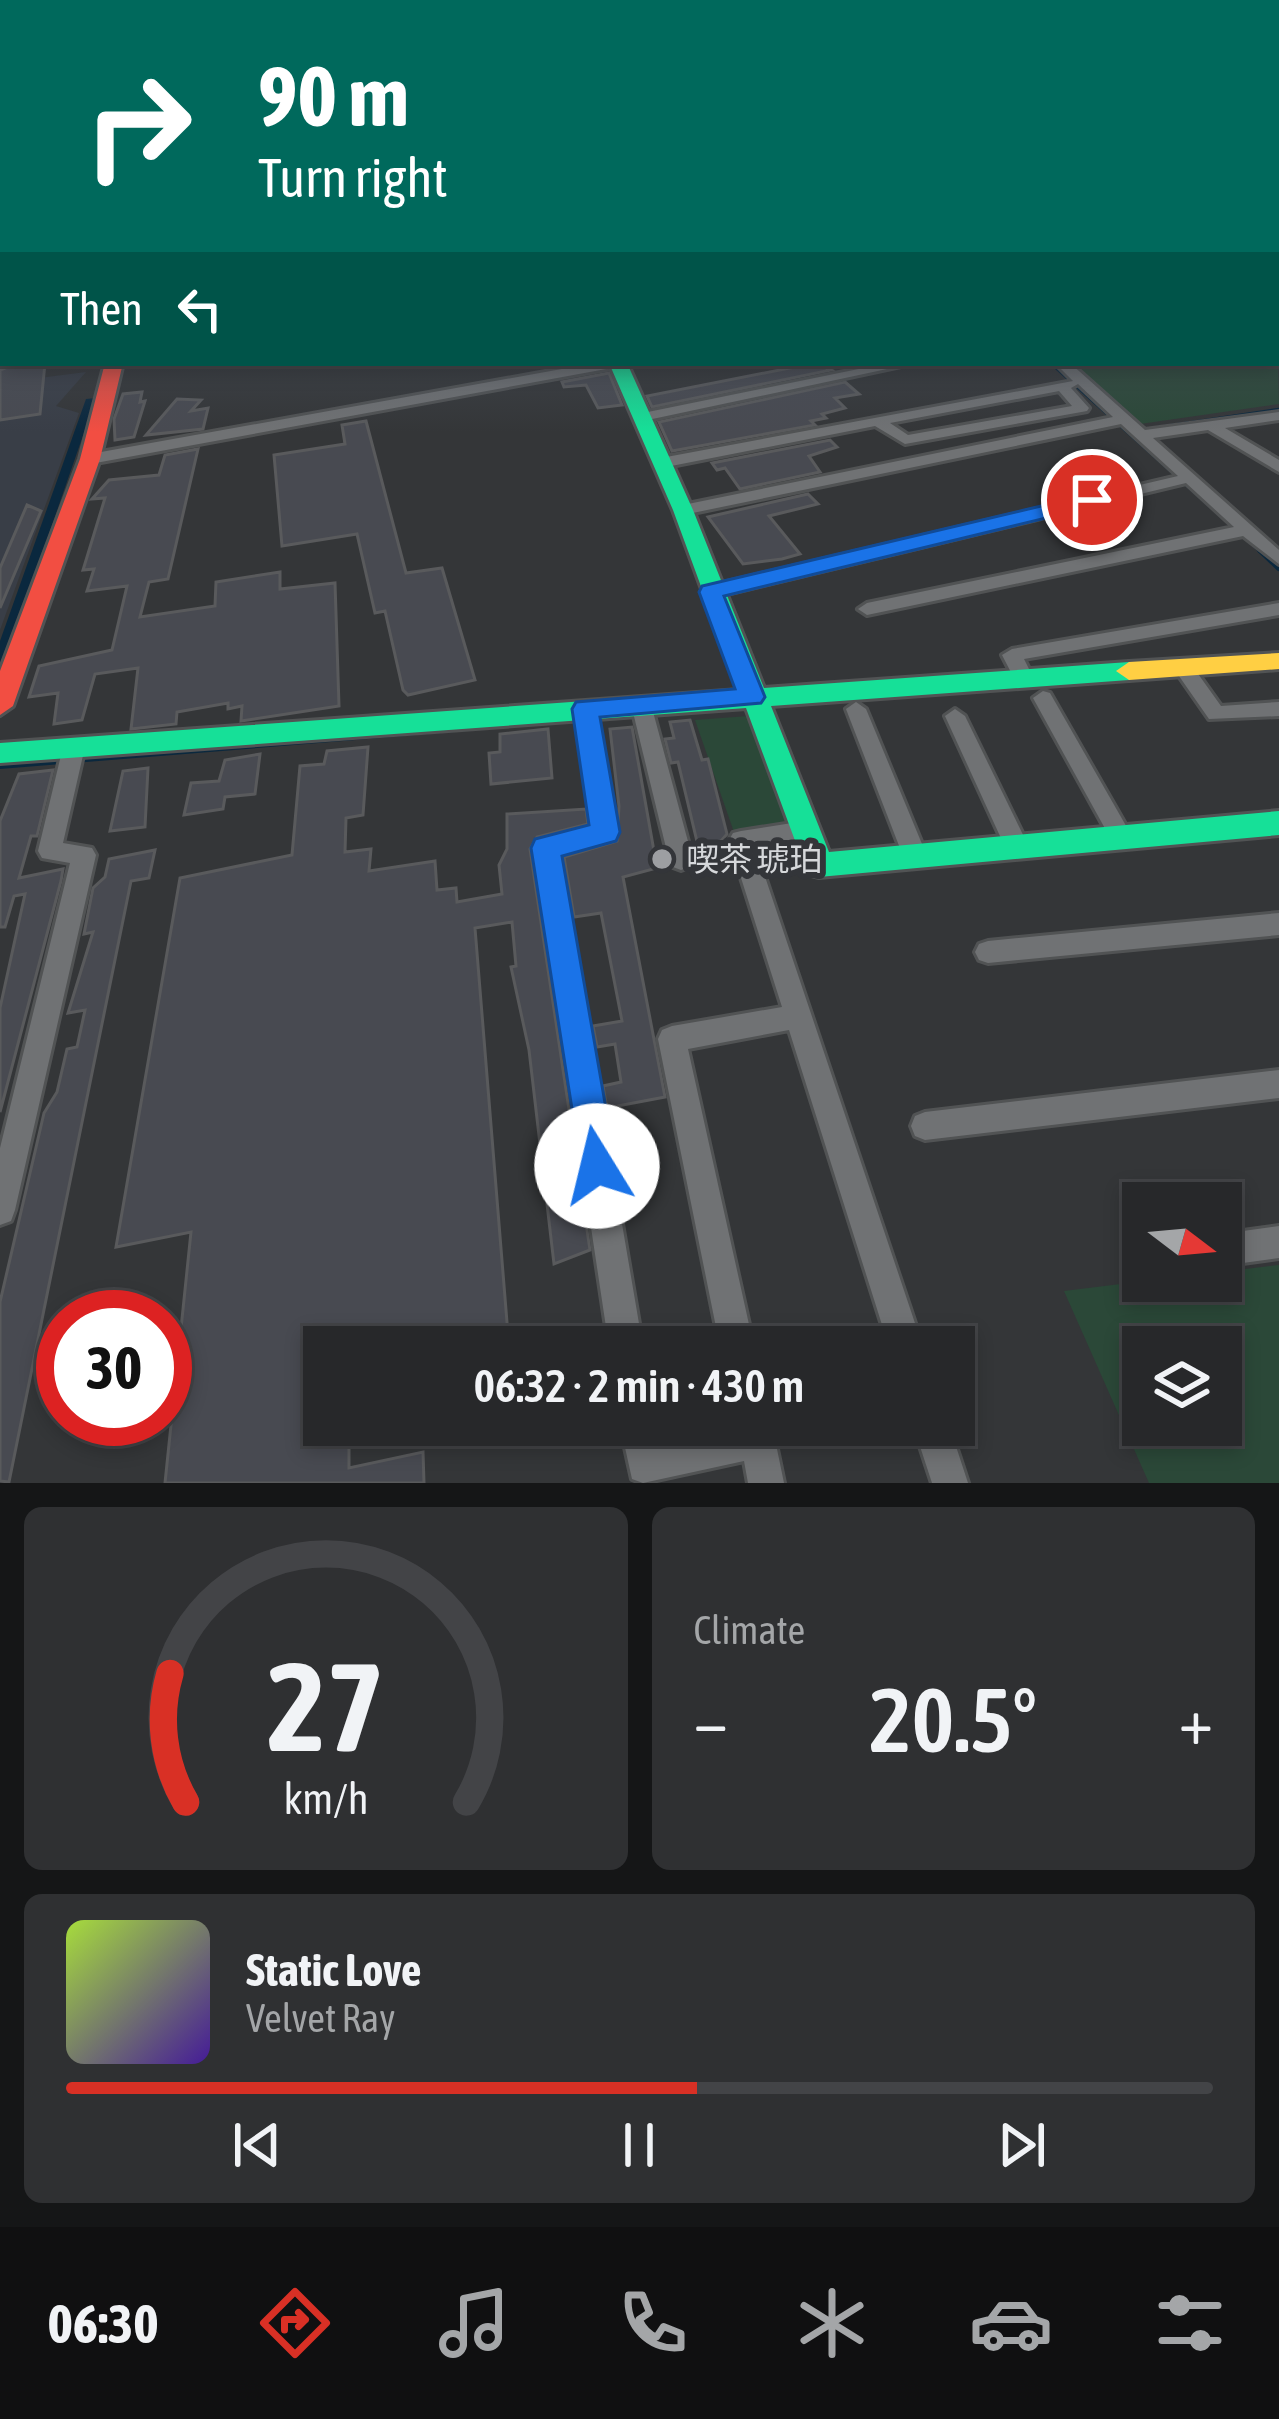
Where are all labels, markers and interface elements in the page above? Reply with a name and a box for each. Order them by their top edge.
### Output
icon: right [60,48,216,204]
text: 90 m [258,48,409,144]
text: Turn right [258,147,448,208]
icon: left [167,276,233,342]
text: Then [60,283,143,335]
pin [1041,449,1143,551]
icon: arrive [1059,467,1125,533]
place label: 喫茶 琥珀 [686,840,823,878]
marker: 喫茶 琥珀 [649,846,675,872]
position arrow [534,1103,660,1229]
north arrow [1122,1182,1242,1302]
map controls [1122,1182,1242,1446]
speed limit sign: 30 [36,1290,192,1446]
button: layers [1122,1326,1242,1446]
text: 06:32 · 2 min · 430 m [474,1360,804,1412]
text: Climate [694,1608,805,1652]
text: 27 [267,1634,384,1777]
text: 20.5° [869,1668,1037,1771]
text: − [694,1682,728,1758]
text: + [1179,1682,1213,1758]
text: km/h [283,1773,368,1822]
text: Static Love [246,1944,422,1996]
text: Velvet Ray [246,1996,395,2040]
icon: previous [224,2112,290,2178]
icon: pause [606,2112,672,2178]
icon: next [989,2112,1055,2178]
icon: directions [253,2281,337,2365]
icon: music [432,2281,516,2365]
icon: phone [611,2281,695,2365]
icon: climate [790,2281,874,2365]
icon: car [969,2281,1053,2365]
icon: filters [1148,2281,1232,2365]
text: 06:30 [47,2293,159,2354]

